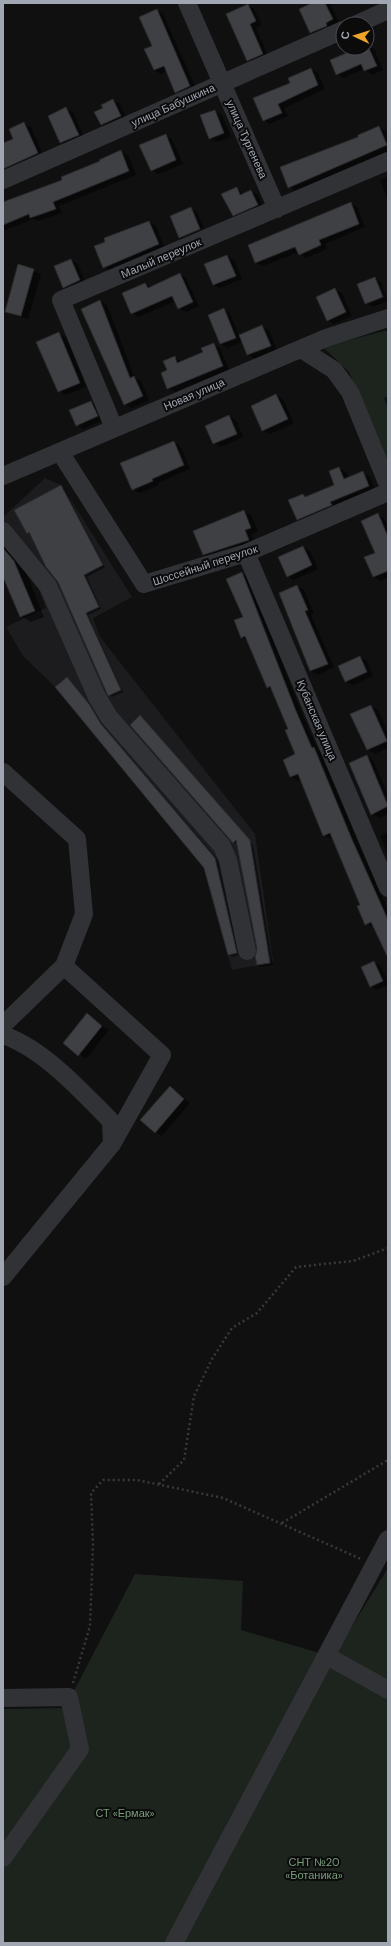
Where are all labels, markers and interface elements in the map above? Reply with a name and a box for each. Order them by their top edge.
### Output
north arrow [335,16,375,56]
text: С [338,31,352,40]
street label: улица Бабушкина [129,80,218,130]
street label: улица Тургенева [223,97,271,181]
street label: Малый переулок [119,235,203,281]
street label: Новая улица [161,375,227,413]
street label: Шоссейный переулок [151,541,259,589]
street label: Кубанская улица [294,678,341,763]
park label: СТ «Ермак» [95,1806,155,1820]
park label: СНТ №20 «Ботаника» [285,1855,343,1882]

